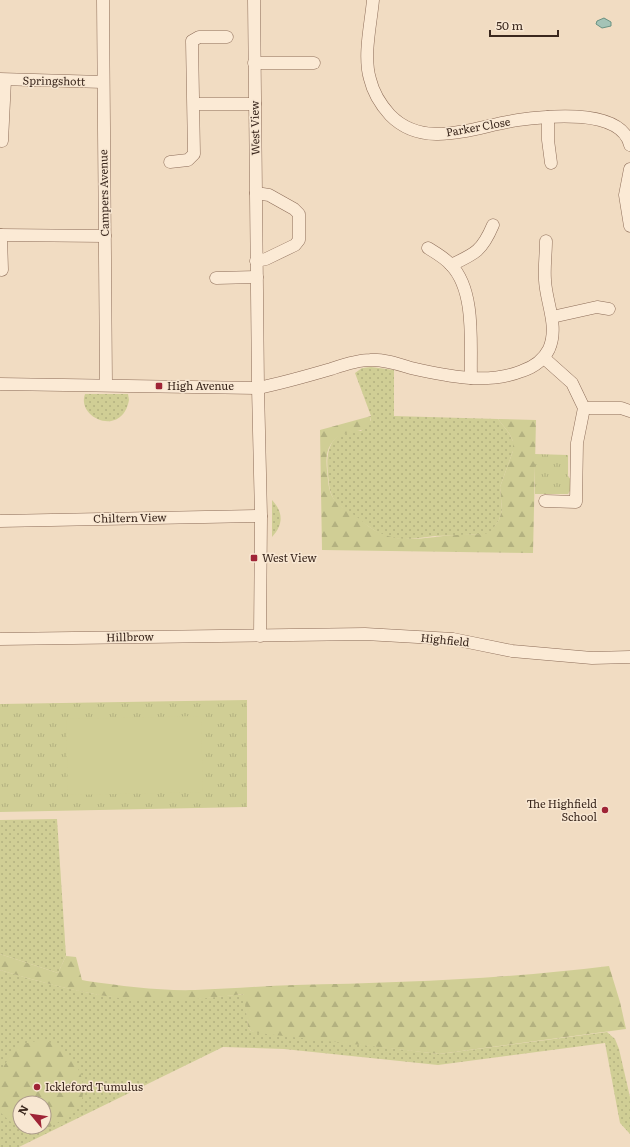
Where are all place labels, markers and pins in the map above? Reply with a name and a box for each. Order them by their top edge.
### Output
place label: High Avenue [167,377,234,393]
marker: High Avenue [154,381,164,391]
place label: West View [262,549,317,565]
marker: West View [249,553,259,563]
place label: The Highfield School [526,795,597,824]
marker: The Highfield School [600,805,610,815]
place label: Ickleford Tumulus [45,1078,143,1094]
marker: Ickleford Tumulus [32,1082,42,1092]

